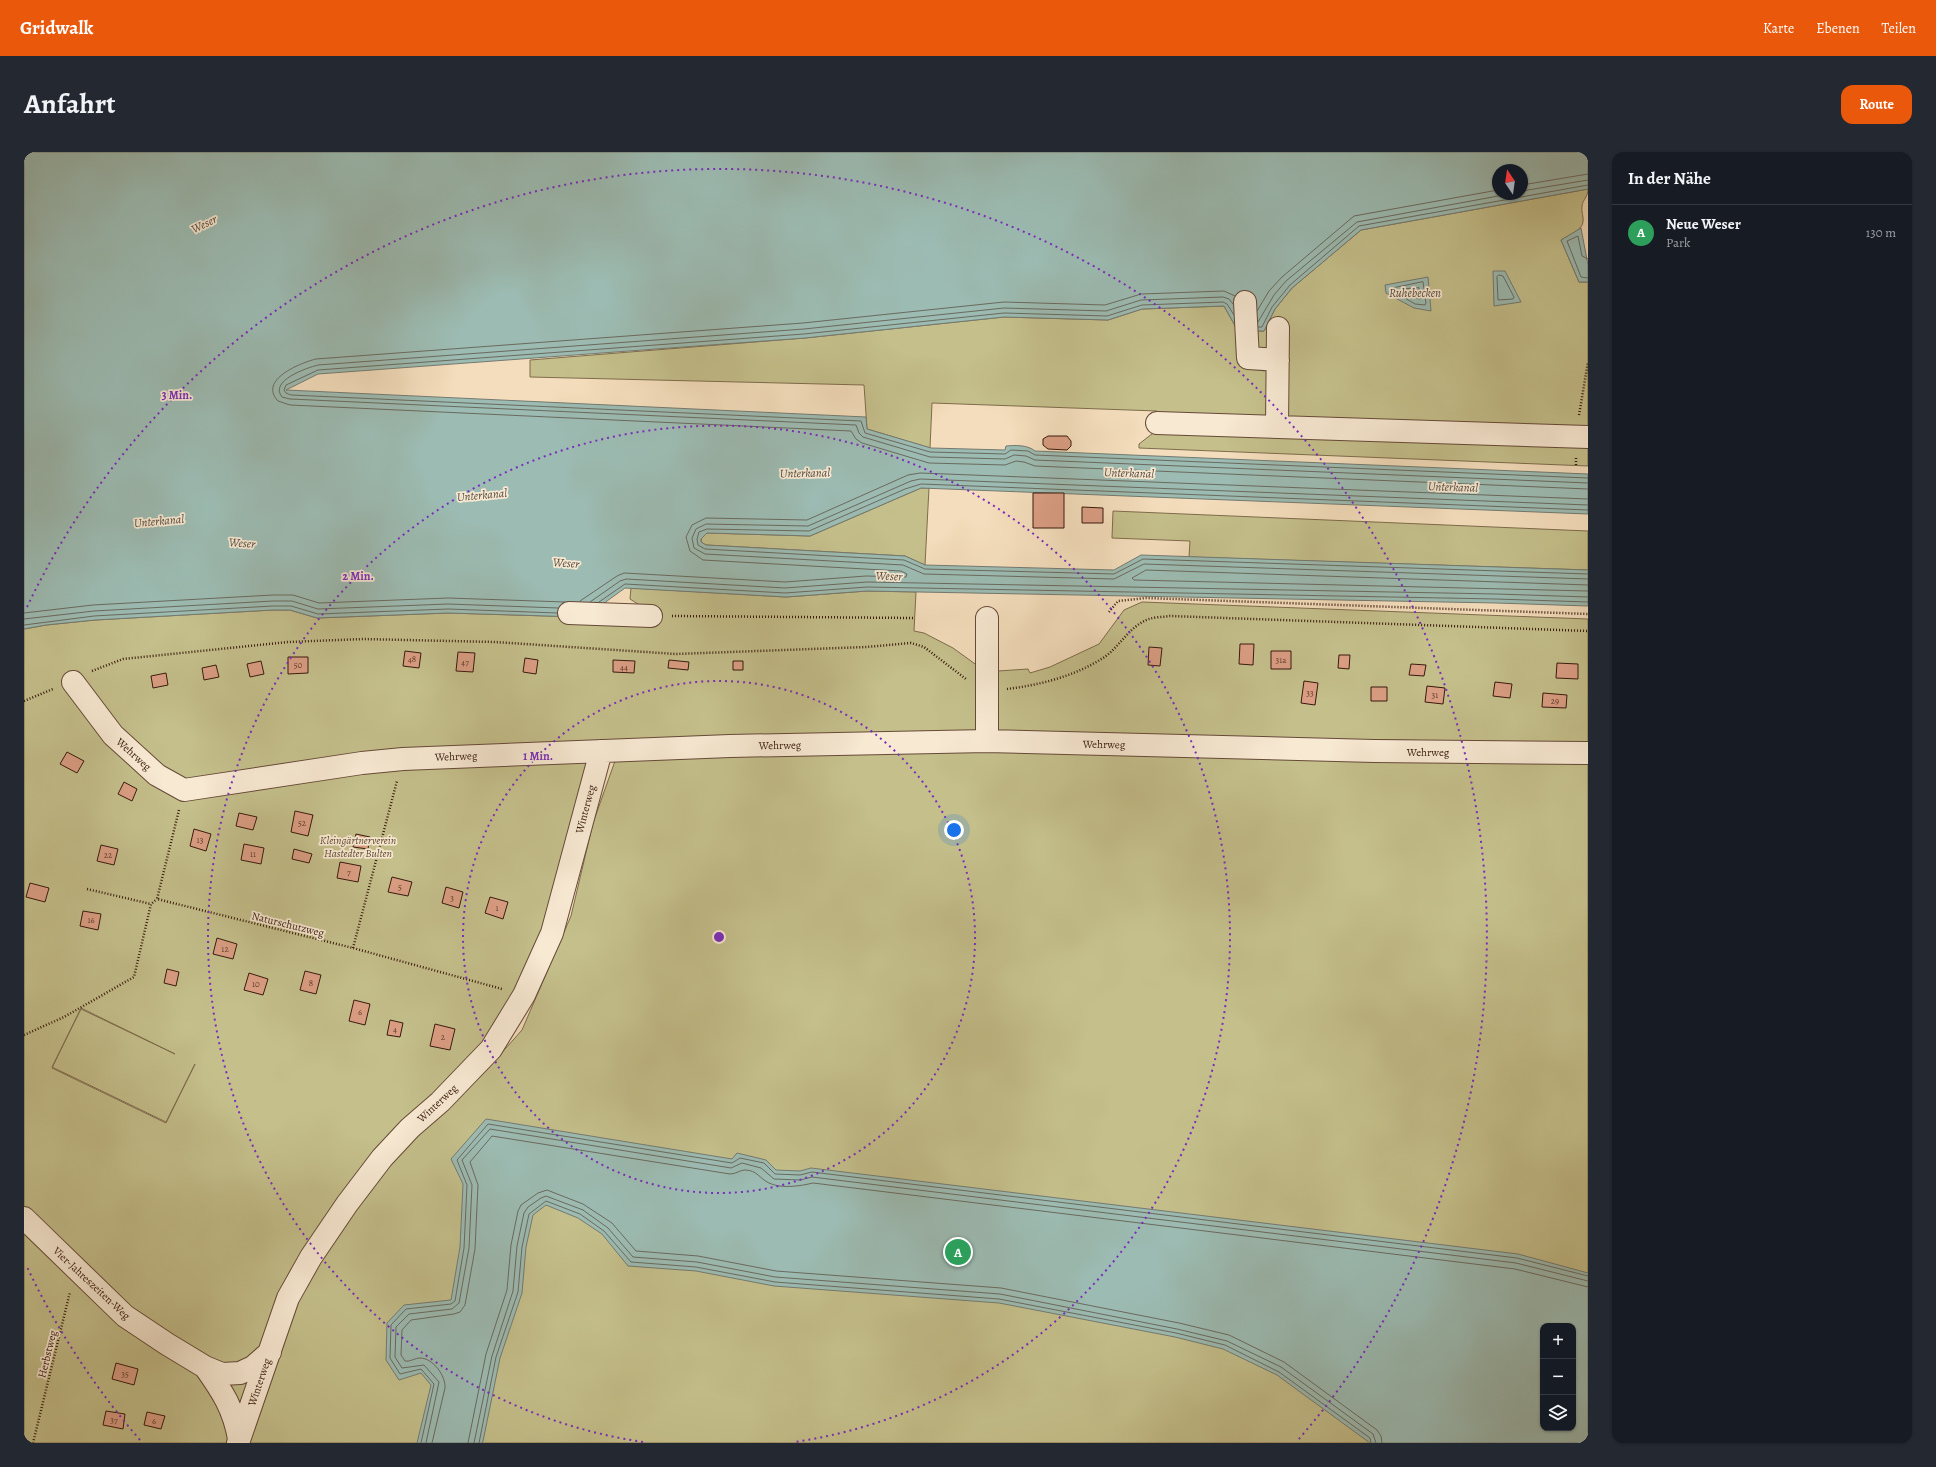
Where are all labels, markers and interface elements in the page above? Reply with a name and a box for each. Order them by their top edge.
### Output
text: Gridwalk [20,15,93,41]
text: Karte [1763,19,1794,38]
text: Ebenen [1816,19,1860,38]
text: Teilen [1882,19,1916,38]
text: Anfahrt [24,85,116,123]
button: Route [1841,85,1912,124]
north arrow [1492,164,1528,200]
text: In der Nähe [1628,167,1711,190]
water label: Weser [189,211,220,237]
text: Neue Weser [1666,214,1741,234]
text: A [1637,224,1645,241]
text: 130 m [1866,224,1896,241]
text: Park [1666,234,1690,251]
water label: Ruhebecken [1389,285,1441,301]
text: 3 Min. [162,387,192,403]
water label: Unterkanal [1103,464,1155,482]
water label: Unterkanal [780,465,830,481]
water label: Unterkanal [1427,478,1479,496]
water label: Unterkanal [456,485,508,505]
water label: Unterkanal [133,511,185,531]
water label: Weser [228,534,257,552]
water label: Weser [552,554,581,572]
text: 2 Min. [342,568,374,584]
water label: Weser [875,568,903,584]
house number: 48 [408,653,416,665]
house number: 31a [1275,654,1287,666]
house number: 47 [461,656,469,668]
house number: 50 [294,659,303,671]
house number: 44 [620,661,628,673]
house number: 33 [1306,687,1314,699]
house number: 31 [1432,689,1438,701]
house number: 29 [1551,695,1559,707]
street label: Wehrweg [112,734,155,774]
street label: Wehrweg [1082,737,1126,752]
street label: Wehrweg [758,738,802,753]
street label: Wehrweg [1406,745,1450,760]
street label: Wehrweg [434,748,478,765]
text: 1 Min. [523,748,553,764]
street label: Winterweg [572,783,599,836]
house number: 52 [298,817,307,829]
your location [944,820,964,840]
park label: Kleingärtnerverein Hastedter Bulten [320,833,397,861]
house number: 13 [197,834,204,846]
house number: 11 [250,848,256,860]
house number: 22 [104,849,113,861]
house number: 7 [347,866,351,878]
house number: 5 [398,881,402,893]
house number: 3 [450,892,454,904]
house number: 1 [495,902,499,914]
street label: Naturschutzweg [250,908,326,941]
house number: 16 [87,914,95,926]
centre of rings [712,930,726,944]
house number: 12 [221,943,229,955]
house number: 8 [309,977,313,989]
house number: 10 [252,978,260,990]
house number: 6 [358,1006,362,1018]
house number: 4 [393,1023,397,1035]
house number: 2 [441,1031,446,1043]
street label: Winterweg [413,1081,461,1127]
pin: A [945,1237,971,1267]
street label: Vier-Jahreszeiten-Weg [49,1243,134,1323]
map controls [1540,1323,1576,1431]
button: + [1540,1323,1576,1359]
street label: Herbstweg [34,1328,61,1380]
street label: Winterweg [244,1356,275,1409]
button: − [1540,1359,1576,1395]
house number: 35 [121,1368,129,1380]
button: layers [1540,1395,1576,1431]
house number: 37 [110,1414,118,1426]
house number: 6 [152,1415,156,1427]

